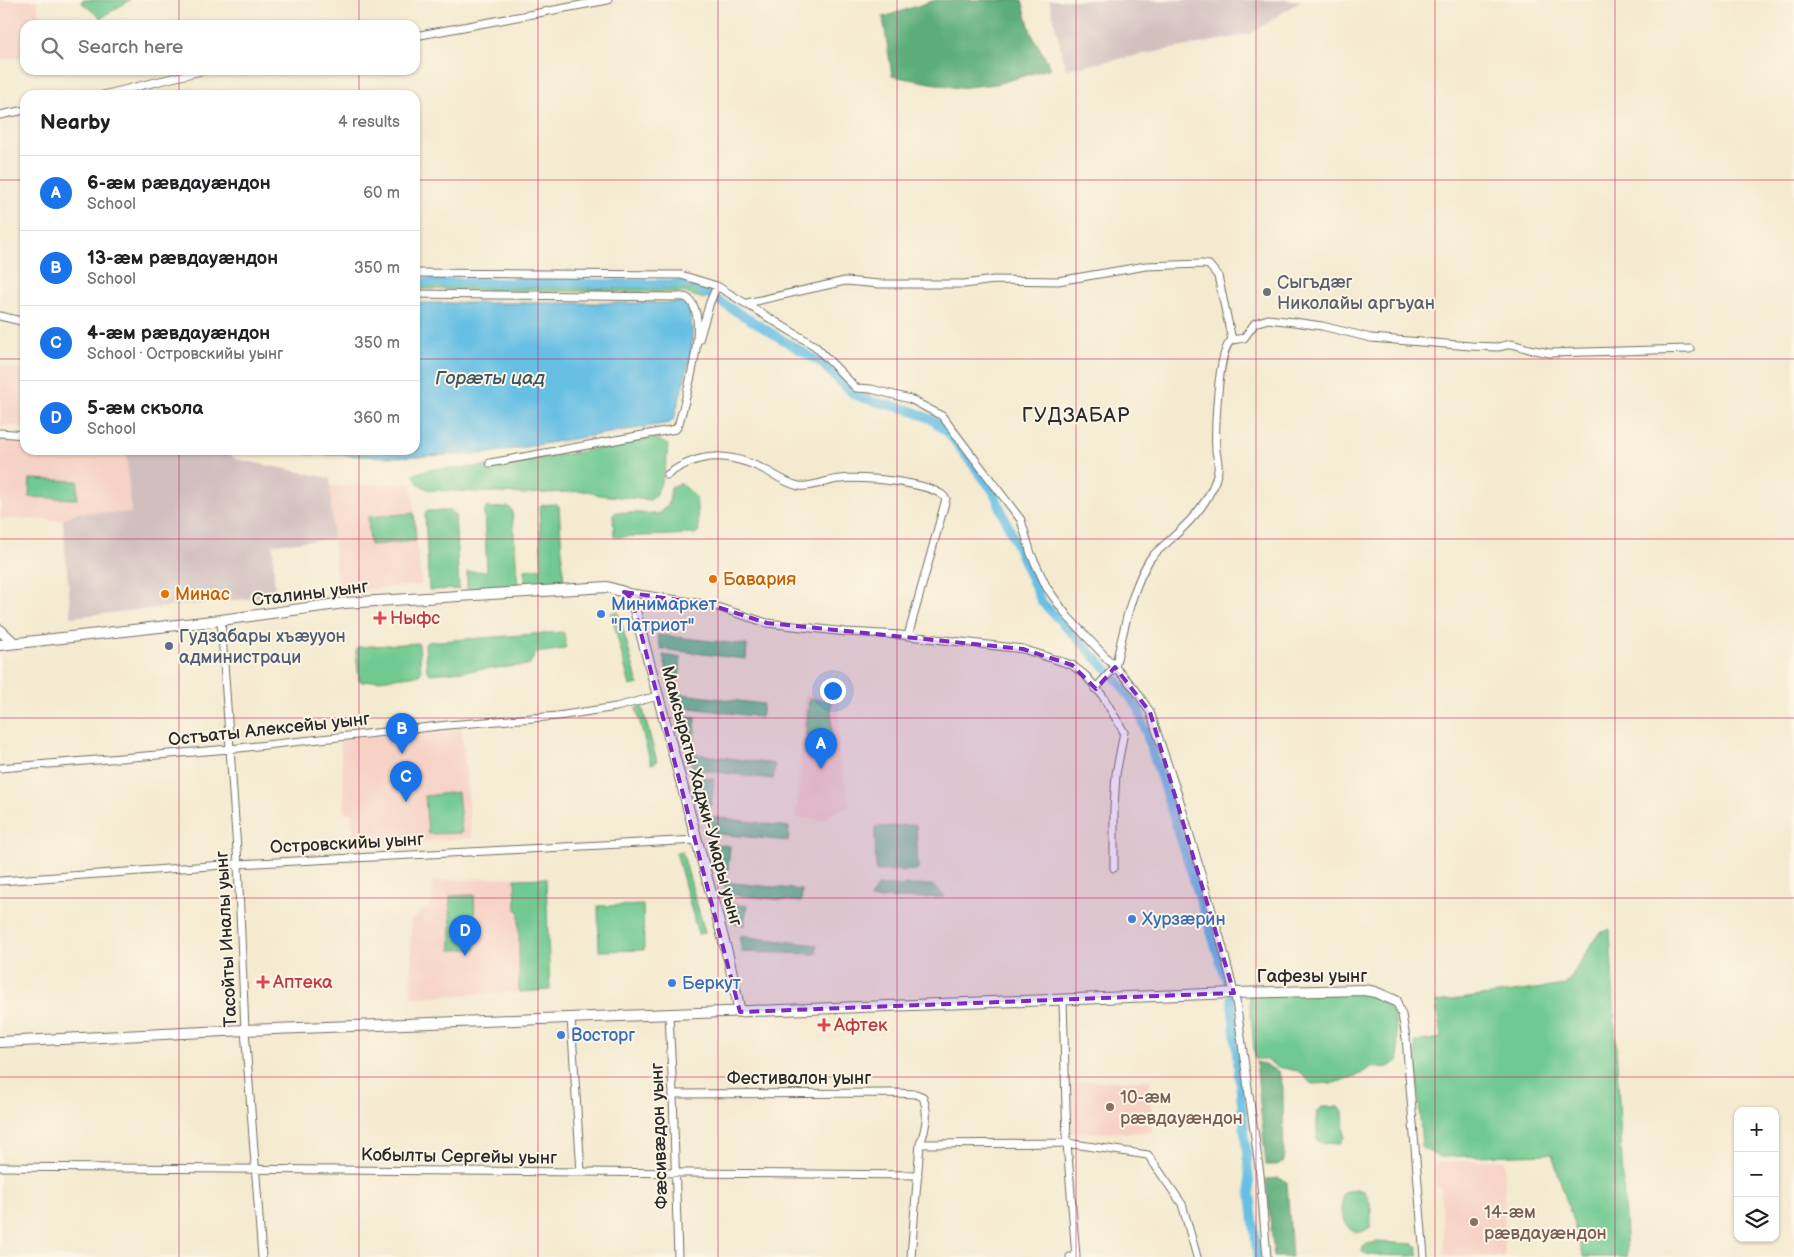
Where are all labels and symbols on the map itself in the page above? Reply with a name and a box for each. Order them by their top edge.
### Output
place label: Сыгъдæг Николайы аргъуан [1277,272,1435,314]
marker: Сыгъдæг Николайы аргъуан [1261,286,1273,298]
water label: Горӕты цад [435,367,545,390]
district label: ГУДЗАБАР [1022,404,1130,428]
place label: Бавария [723,569,796,590]
marker: Бавария [707,573,719,585]
street label: Сталины уынг [250,576,370,611]
place label: Минас [175,584,230,605]
marker: Минас [159,588,171,600]
place label: Минимаркет "Патриот" [611,594,718,636]
place label: Ныфс [390,608,440,629]
marker: Минимаркет "Патриот" [595,608,607,620]
marker: Ныфс [374,612,386,624]
place label: Гудзабары хъæууон администраци [179,626,346,668]
marker: Гудзабары хъæууон администраци [163,640,175,652]
street label: Мамсыраты Хаджи-Умары уынг [657,664,746,929]
your location [820,678,846,704]
street label: Остъаты Алексейы уынг [167,708,371,751]
pin: B [386,713,418,754]
pin: A [805,728,837,769]
pin: C [390,761,422,802]
street label: Островскийы уынг [270,829,425,858]
street label: Тасойты Иналы уынг [211,850,242,1028]
place label: Хурзæрин [1142,909,1226,930]
marker: Хурзæрин [1126,913,1138,925]
pin: D [449,915,481,956]
street label: Гафезы уынг [1257,966,1367,987]
place label: Аптека [272,972,333,993]
place label: Беркут [682,973,742,994]
marker: Аптека [257,976,269,988]
marker: Беркут [666,977,678,989]
place label: Афтек [833,1015,888,1036]
marker: Афтек [818,1019,830,1031]
place label: Восторг [571,1025,635,1046]
marker: Восторг [555,1029,567,1041]
street label: Фæсивæдон уынг [646,1062,673,1210]
street label: Фестивалон уынг [727,1068,871,1089]
place label: 10-æм рӕвдауӕндон [1120,1087,1243,1129]
marker: 10-æм рӕвдауӕндон [1104,1101,1116,1113]
street label: Кобылты Сергейы уынг [361,1144,557,1169]
place label: 14-æм рӕвдауӕндон [1484,1202,1607,1244]
marker: 14-æм рӕвдауӕндон [1468,1216,1480,1228]

